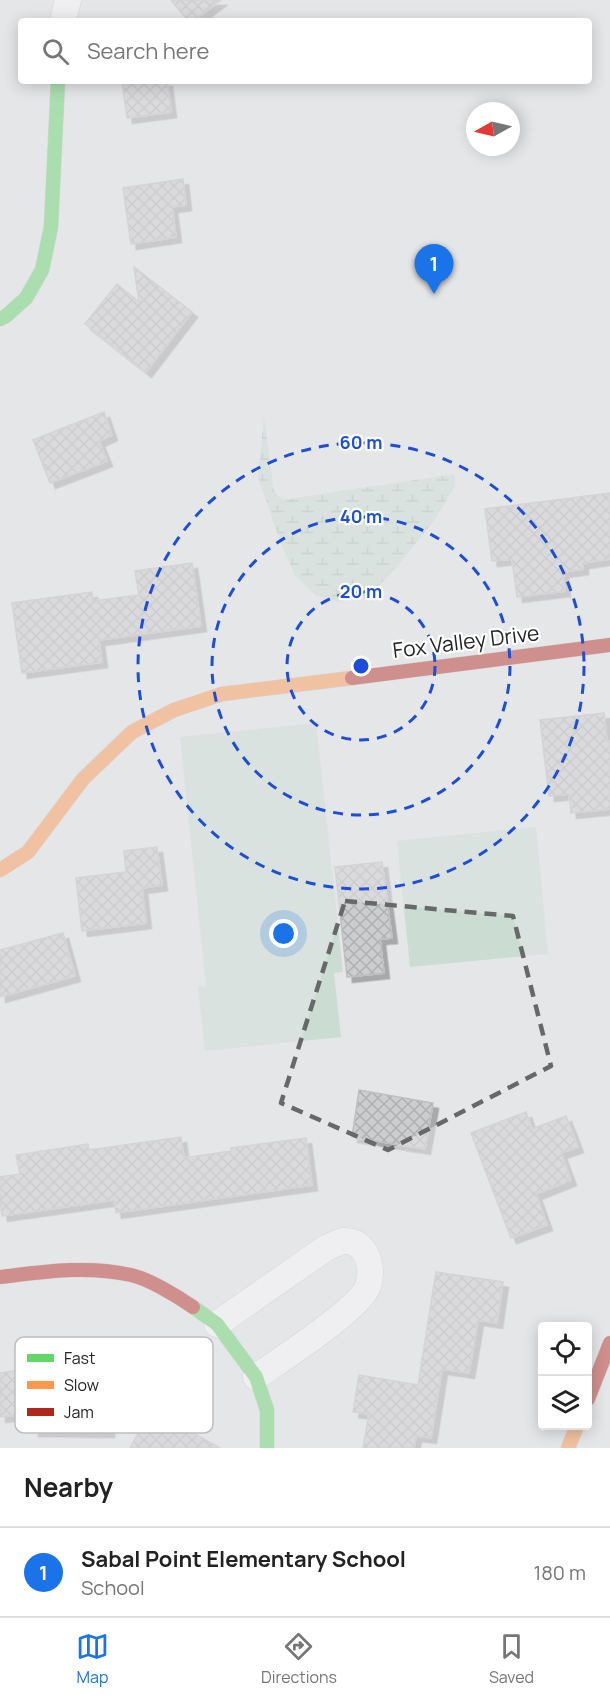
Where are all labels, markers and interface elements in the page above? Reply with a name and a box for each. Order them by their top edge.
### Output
search box [18,18,592,84]
icon: search [39,35,72,68]
text: Search here [87,36,209,66]
north arrow [466,102,520,156]
pin: 1 [414,244,454,294]
text: 60 m [340,430,382,454]
text: 40 m [340,504,382,528]
text: 20 m [340,579,382,603]
street label: Fox Valley Drive [391,618,541,664]
centre of rings [351,656,371,676]
your location [269,919,298,948]
map controls [538,1322,592,1430]
button: locate [538,1322,592,1376]
legend [15,1337,213,1433]
text: Fast [64,1347,95,1369]
text: Slow [64,1374,99,1396]
button: layers [538,1376,592,1430]
text: Jam [64,1401,94,1423]
text: Nearby [24,1469,113,1505]
text: Sabal Point Elementary School [81,1544,406,1574]
text: 1 [39,1559,48,1586]
text: 180 m [533,1559,586,1586]
text: School [81,1574,145,1601]
tab: Map [76,1630,109,1688]
tab: Directions [261,1630,337,1688]
tab: Saved [489,1630,534,1688]

